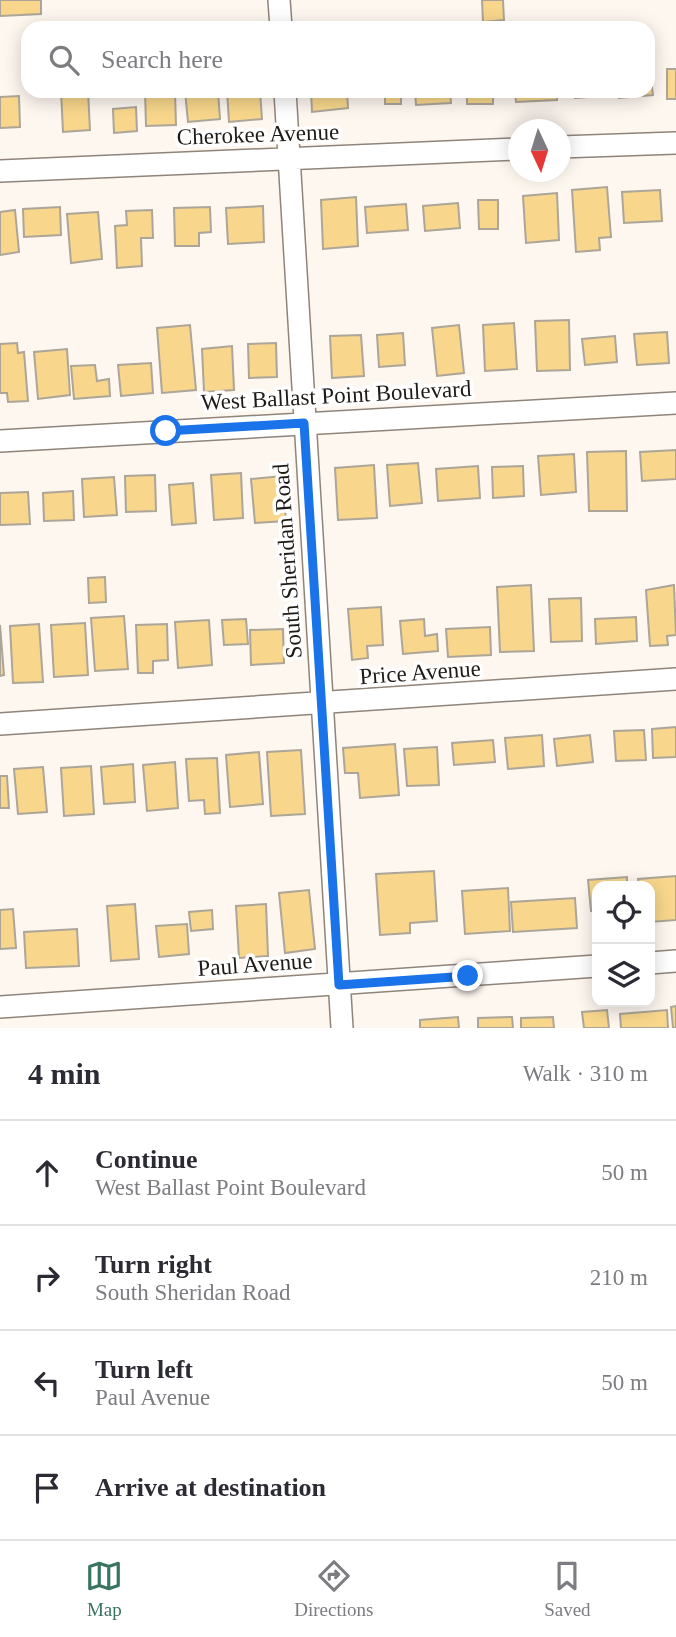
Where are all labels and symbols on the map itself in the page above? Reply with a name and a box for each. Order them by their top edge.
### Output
street label: Cherokee Avenue [176,119,340,150]
north arrow [508,119,571,182]
street label: West Ballast Point Boulevard [200,376,472,415]
route start [150,415,181,446]
street label: South Sheridan Road [268,462,307,659]
street label: Price Avenue [359,656,482,689]
street label: Paul Avenue [197,948,313,981]
route end [452,960,483,991]

